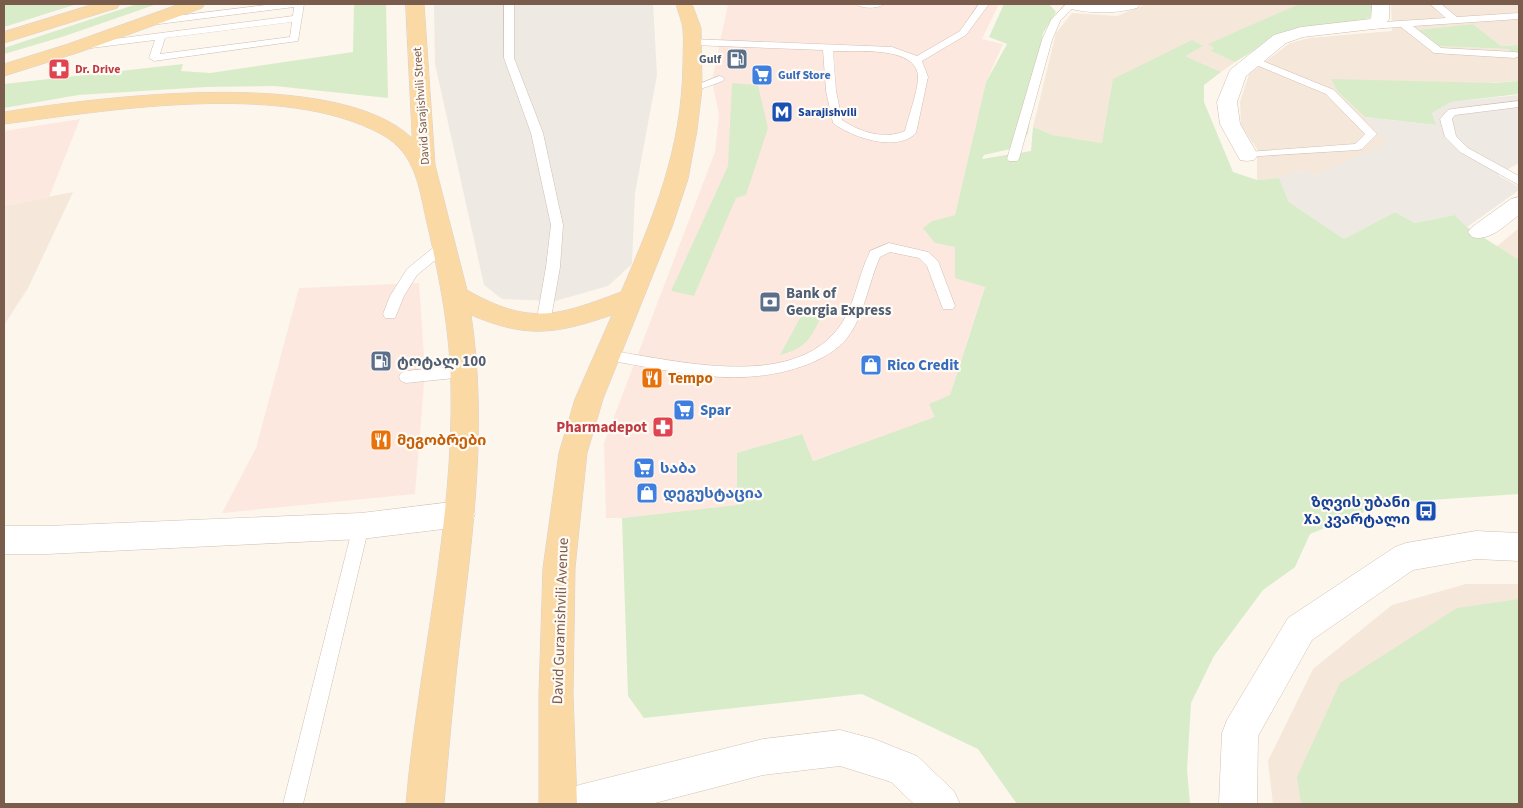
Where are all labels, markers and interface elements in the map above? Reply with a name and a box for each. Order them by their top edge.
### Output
street label: David Sarajishvili Street [409,47,434,165]
fuel station icon: Gulf [725,47,749,71]
place label: Gulf [699,51,722,68]
pharmacy icon: Dr. Drive [47,57,71,81]
place label: Dr. Drive [75,61,120,78]
supermarket icon: Gulf Store [750,63,774,87]
place label: Gulf Store [778,67,831,84]
metro station icon: Sarajishvili [770,100,794,124]
place label: Sarajishvili [798,104,857,121]
place label: Bank of Georgia Express [786,283,892,321]
bank icon: Bank of Georgia Express [758,290,782,314]
fuel station icon: ტოტალ 100 [369,349,393,373]
place label: ტოტალ 100 [397,351,486,372]
shop icon: Rico Credit [859,353,883,377]
place label: Rico Credit [887,355,959,376]
restaurant icon: Tempo [640,366,664,390]
place label: Tempo [668,368,713,389]
supermarket icon: Spar [672,398,696,422]
place label: Spar [700,400,731,421]
pharmacy icon: Pharmadepot [651,415,675,439]
place label: Pharmadepot [556,417,647,438]
restaurant icon: მეგობრები [369,428,393,452]
place label: მეგობრები [397,430,486,451]
supermarket icon: საბა [632,456,656,480]
place label: საბა [660,458,697,479]
shop icon: დეგუსტაცია [635,481,659,505]
place label: დეგუსტაცია [663,483,763,504]
place label: ზღვის უბანი Xა კვარტალი [1304,492,1410,530]
bus stop icon: ზღვის უბანი Xა კვარტალი [1414,499,1438,523]
street label: David Guramishvili Avenue [547,537,574,705]

